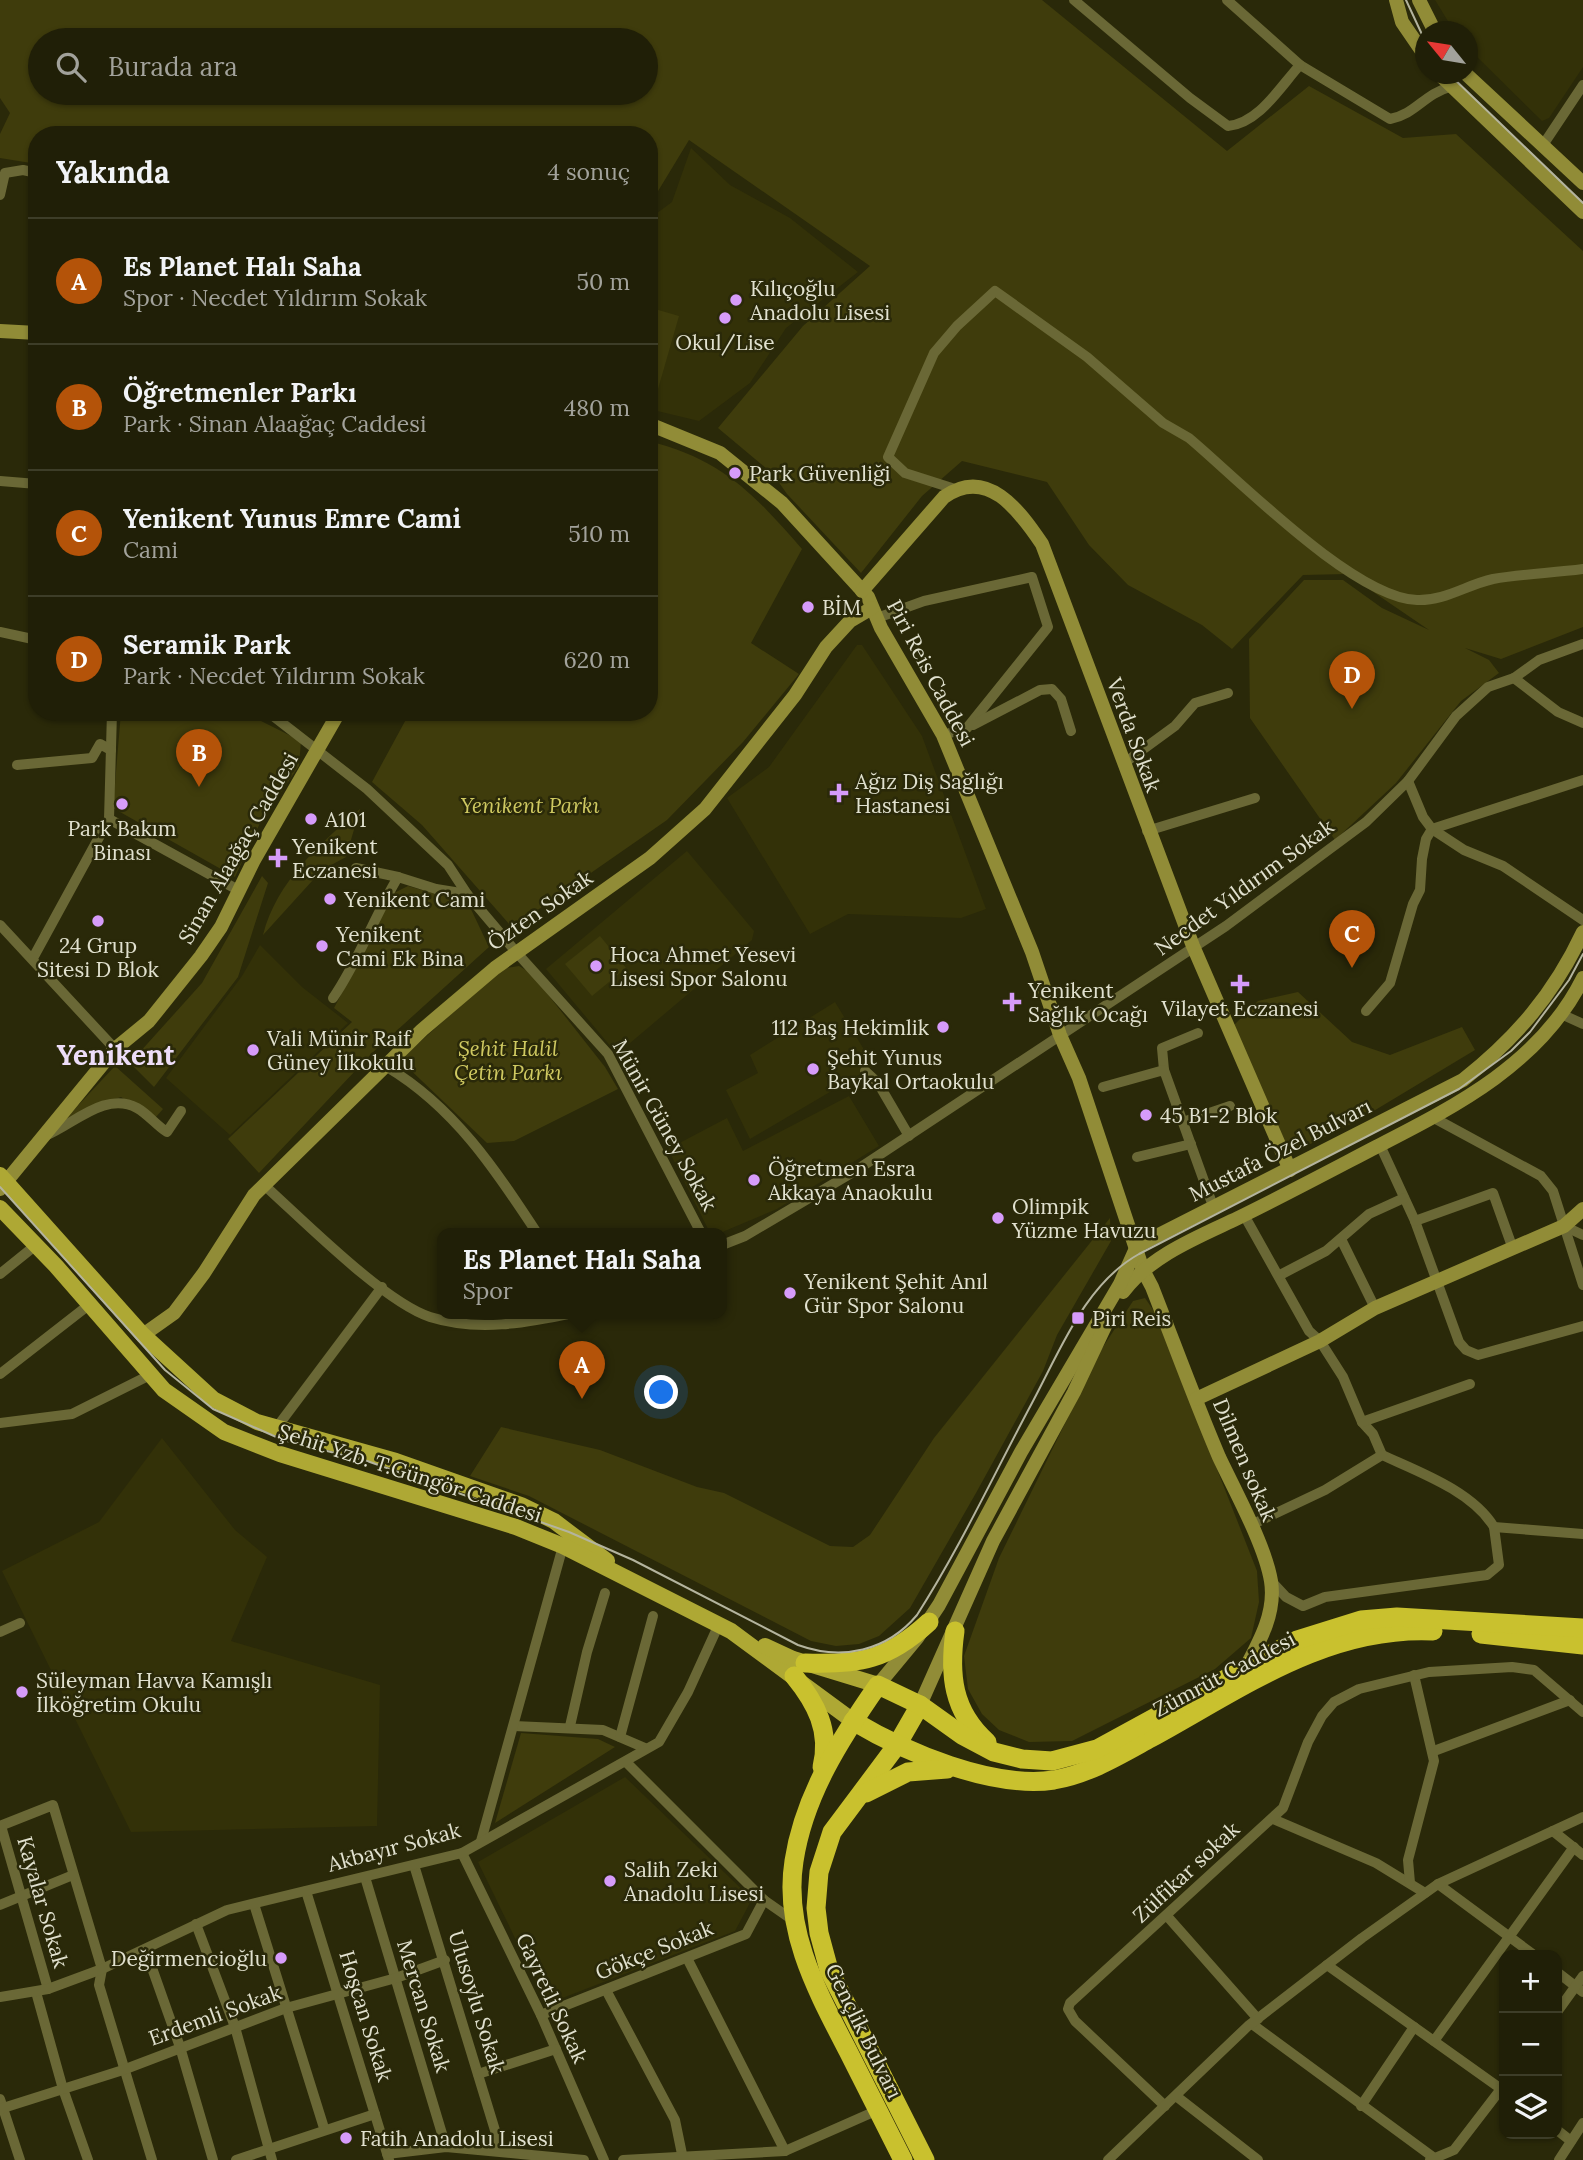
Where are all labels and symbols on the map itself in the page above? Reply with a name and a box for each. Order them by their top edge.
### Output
north arrow [1415,21,1478,84]
place label: Kılıçoğlu Anadolu Lisesi [749,275,890,326]
marker: Kılıçoğlu Anadolu Lisesi [728,292,744,308]
marker: Okul/Lise [717,310,733,326]
place label: Okul/Lise [675,329,775,356]
place label: Park Güvenliği [749,460,890,487]
marker: Park Güvenliği [727,465,743,481]
place label: BİM [822,594,861,621]
street label: Piri Reis Caddesi [881,595,981,751]
marker: BİM [800,599,816,615]
pin: D [1329,651,1375,709]
street label: Verda Sokak [1100,673,1167,797]
pin: B [176,729,222,787]
street label: Sinan Alaağaç Caddesi [172,747,304,949]
place label: Ağız Diş Sağlığı Hastanesi [854,768,1004,819]
marker: Ağız Diş Sağlığı Hastanesi [829,783,849,803]
park label: Yenikent Parkı [460,792,600,819]
marker: Park Bakım Binası [114,796,130,812]
place label: A101 [324,806,366,833]
marker: A101 [303,811,319,827]
street label: Necdet Yıldırım Sokak [1149,812,1340,961]
place label: Park Bakım Binası [67,815,177,866]
place label: Yenikent Eczanesi [291,833,378,884]
marker: Yenikent Eczanesi [270,850,286,866]
street label: Özten Sokak [482,863,599,956]
place label: Yenikent Cami [343,886,485,913]
marker: Yenikent Cami [322,891,338,907]
pin: C [1329,910,1375,968]
marker: 24 Grup Sitesi D Blok [90,913,106,929]
place label: Yenikent Cami Ek Bina [335,921,464,972]
place label: 24 Grup Sitesi D Blok [37,932,160,983]
marker: Yenikent Cami Ek Bina [314,938,330,954]
place label: Hoca Ahmet Yesevi Lisesi Spor Salonu [610,941,796,992]
marker: Hoca Ahmet Yesevi Lisesi Spor Salonu [588,958,604,974]
marker: Vilayet Eczanesi [1232,976,1248,992]
place label: Yenikent Sağlık Ocağı [1027,977,1148,1028]
marker: Yenikent Sağlık Ocağı [1002,992,1022,1012]
place label: Vilayet Eczanesi [1160,995,1319,1022]
place label: 112 Baş Hekimlik [772,1014,930,1041]
marker: 112 Baş Hekimlik [935,1019,951,1035]
place label: Vali Münir Raif Güney İlkokulu [266,1025,414,1076]
park label: Şehit Halil Çetin Parkı [454,1035,562,1086]
street label: Münir Güney Sokak [607,1035,724,1216]
district label: Yenikent [57,1037,176,1073]
marker: Vali Münir Raif Güney İlkokulu [245,1042,261,1058]
place label: Şehit Yunus Baykal Ortaokulu [827,1044,994,1095]
marker: Şehit Yunus Baykal Ortaokulu [805,1061,821,1077]
street label: Mustafa Özel Bulvarı [1184,1092,1376,1208]
place label: 45 B1-2 Blok [1160,1102,1278,1129]
marker: 45 B1-2 Blok [1138,1107,1154,1123]
place label: Öğretmen Esra Akkaya Anaokulu [767,1155,933,1206]
marker: Öğretmen Esra Akkaya Anaokulu [746,1172,762,1188]
place label: Olimpik Yüzme Havuzu [1011,1193,1156,1244]
marker: Olimpik Yüzme Havuzu [990,1210,1006,1226]
place label: Yenikent Şehit Anıl Gür Spor Salonu [803,1268,988,1319]
marker: Yenikent Şehit Anıl Gür Spor Salonu [782,1285,798,1301]
place label: Piri Reis [1092,1305,1171,1332]
marker: Piri Reis [1070,1310,1086,1326]
pin: A [559,1341,605,1399]
your location [644,1375,678,1409]
street label: Dilmen sokak [1207,1394,1283,1526]
street label: Şehit Yzb. T.Güngör Caddesi [275,1418,545,1528]
street label: Zümrüt Caddesi [1148,1625,1300,1723]
place label: Süleyman Havva Kamışlı İlköğretim Okulu [36,1667,272,1718]
marker: Süleyman Havva Kamışlı İlköğretim Okulu [14,1684,30,1700]
street label: Zülfikar sokak [1127,1815,1246,1928]
street label: Akbayır Sokak [324,1816,464,1878]
street label: Kayalar Sokak [11,1833,75,1972]
place label: Salih Zeki Anadolu Lisesi [623,1856,764,1907]
marker: Salih Zeki Anadolu Lisesi [602,1873,618,1889]
street label: Gökçe Sokak [591,1914,718,1986]
street label: Ulusoylu Sokak [442,1927,512,2078]
street label: Gayretli Sokak [510,1929,594,2068]
street label: Mercan Sokak [391,1936,457,2076]
place label: Değirmencioğlu [111,1945,267,1972]
street label: Hoşcan Sokak [333,1947,399,2086]
marker: Değirmencioğlu [273,1950,289,1966]
street label: Gençlik Bulvarı [820,1959,908,2103]
street label: Erdemli Sokak [145,1978,286,2052]
place label: Fatih Anadolu Lisesi [360,2125,554,2152]
marker: Fatih Anadolu Lisesi [338,2130,354,2146]

